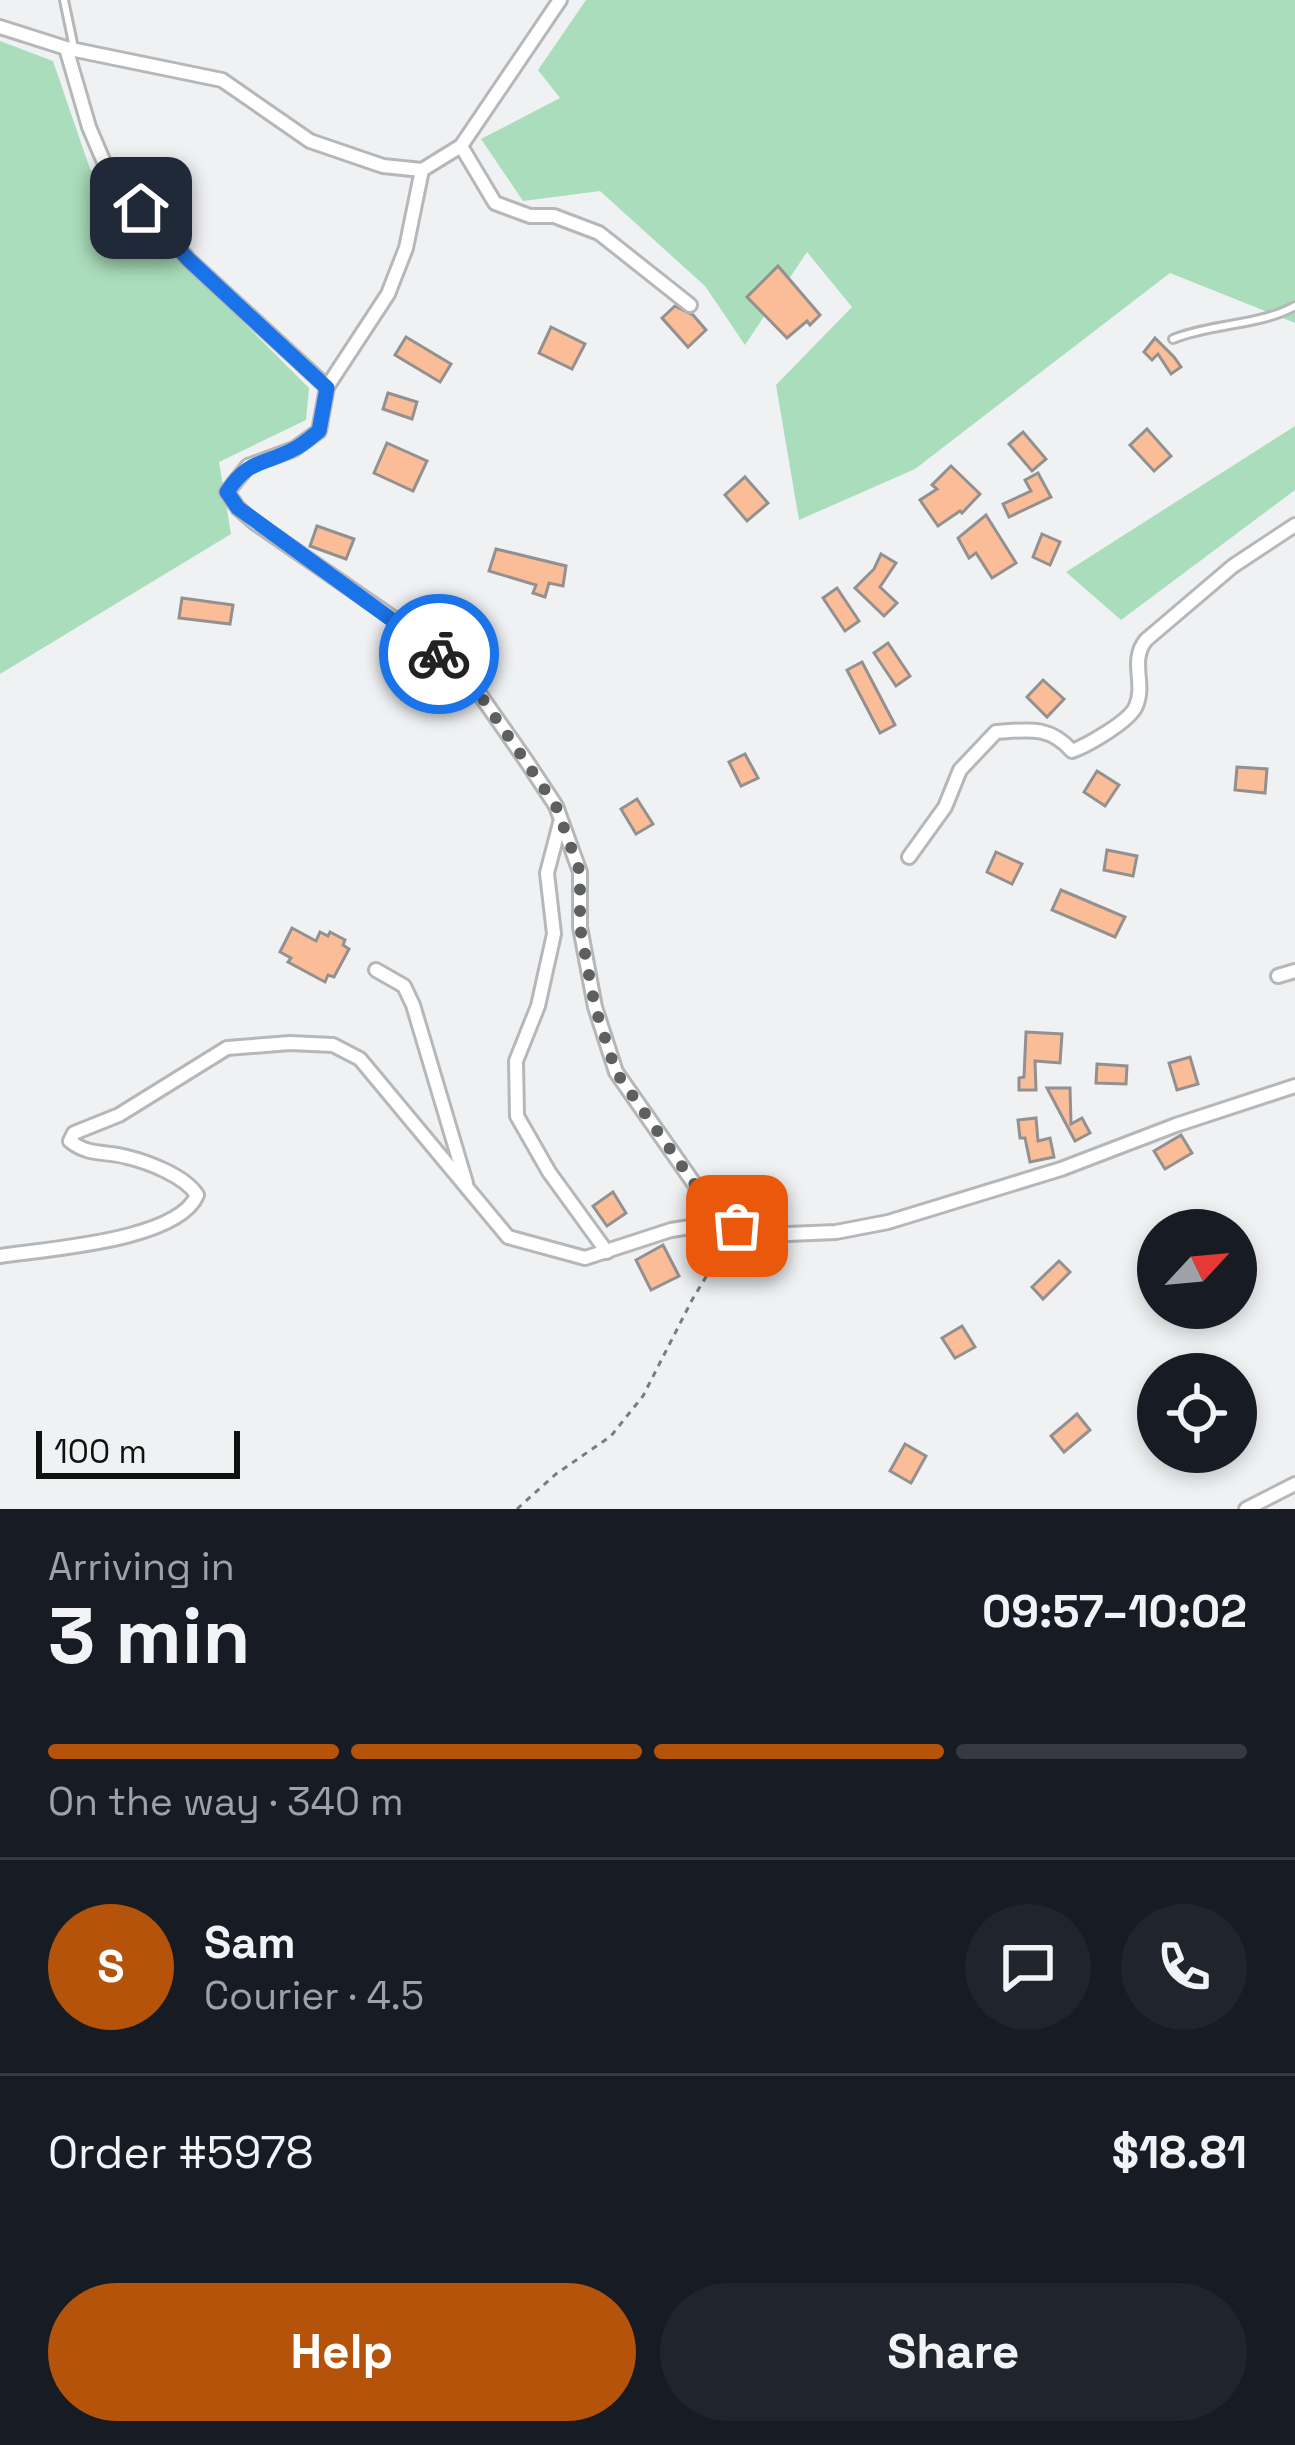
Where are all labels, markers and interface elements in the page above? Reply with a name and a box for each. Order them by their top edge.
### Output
pin [90,157,192,259]
icon: home [108,175,174,241]
courier [379,594,499,714]
icon: bike [406,621,472,687]
pin [686,1175,788,1277]
icon: bag [704,1193,770,1259]
north arrow [1137,1209,1257,1329]
map controls [1137,1209,1257,1473]
button: locate [1137,1353,1257,1473]
scale bar [36,1425,240,1478]
text: 100 m [54,1431,147,1473]
text: Arriving in [48,1542,235,1591]
text: 09:57–10:02 [982,1583,1247,1640]
text: 3 min [48,1586,251,1686]
text: On the way · 340 m [48,1777,404,1826]
button: chat [965,1904,1091,2030]
button: phone [1121,1904,1247,2030]
text: Sam [204,1914,296,1971]
text: S [97,1938,125,1995]
text: Courier · 4.5 [204,1971,424,2020]
text: Order #5978 [48,2124,314,2181]
text: $18.81 [1112,2124,1247,2181]
button: Help [48,2283,636,2421]
button: Share [660,2283,1247,2421]

